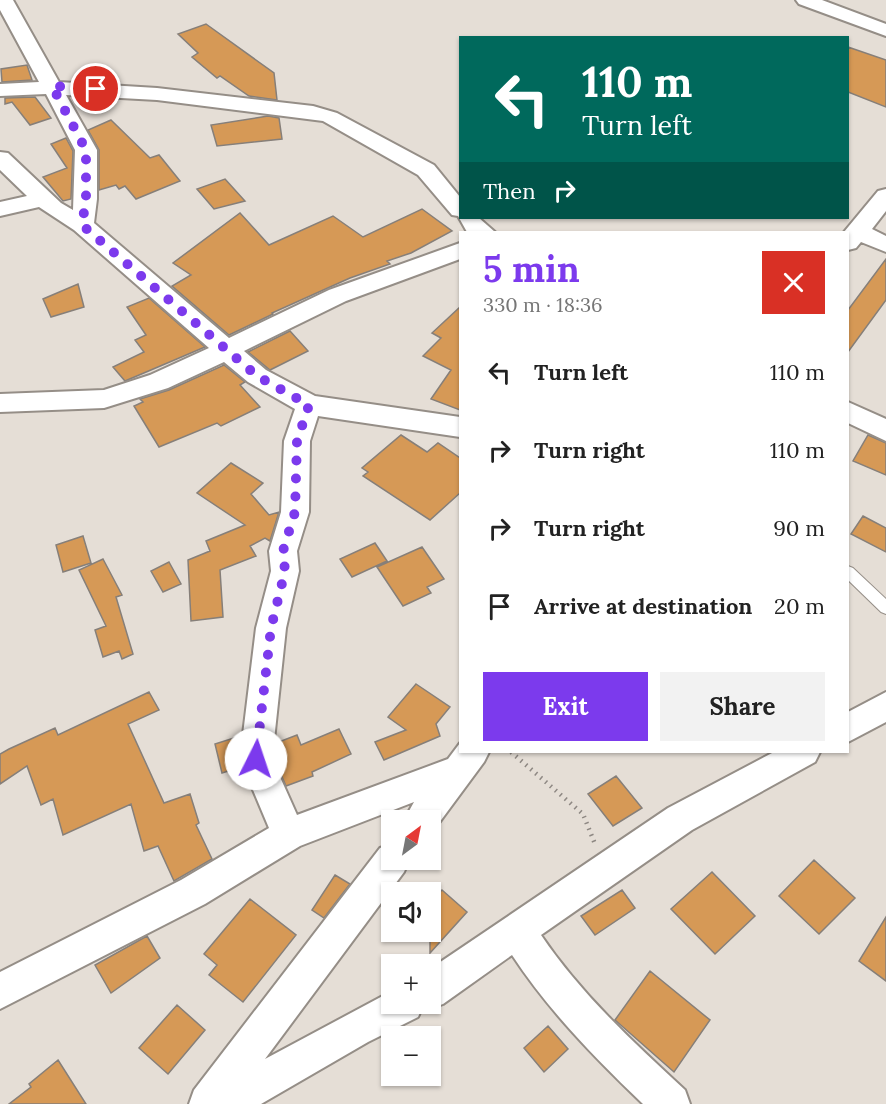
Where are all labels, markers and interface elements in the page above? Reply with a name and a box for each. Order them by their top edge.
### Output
text: 110 m [582,55,693,109]
icon: left [483,60,561,138]
pin [70,63,121,114]
icon: arrive [79,72,112,105]
text: Turn left [582,108,692,142]
icon: right [548,174,581,207]
text: Then [483,177,536,205]
text: 5 min [483,246,580,292]
button: close [762,251,825,314]
text: 330 m · 18:36 [483,292,603,317]
icon: left [483,356,516,389]
text: Turn left [534,358,628,386]
text: 110 m [770,358,825,386]
icon: right [483,434,516,467]
text: Turn right [534,436,645,464]
text: 110 m [770,436,825,464]
icon: right [483,512,516,545]
text: Turn right [534,514,645,542]
text: 90 m [773,514,825,542]
icon: arrive [483,590,516,623]
text: Arrive at destination [534,592,752,620]
text: 20 m [774,592,825,620]
button: Exit [483,672,648,741]
button: Share [660,672,825,741]
position arrow [224,727,288,791]
north arrow [381,810,441,870]
map controls [381,810,441,1086]
button: sound [381,882,441,942]
button: + [381,954,441,1014]
button: − [381,1026,441,1086]

